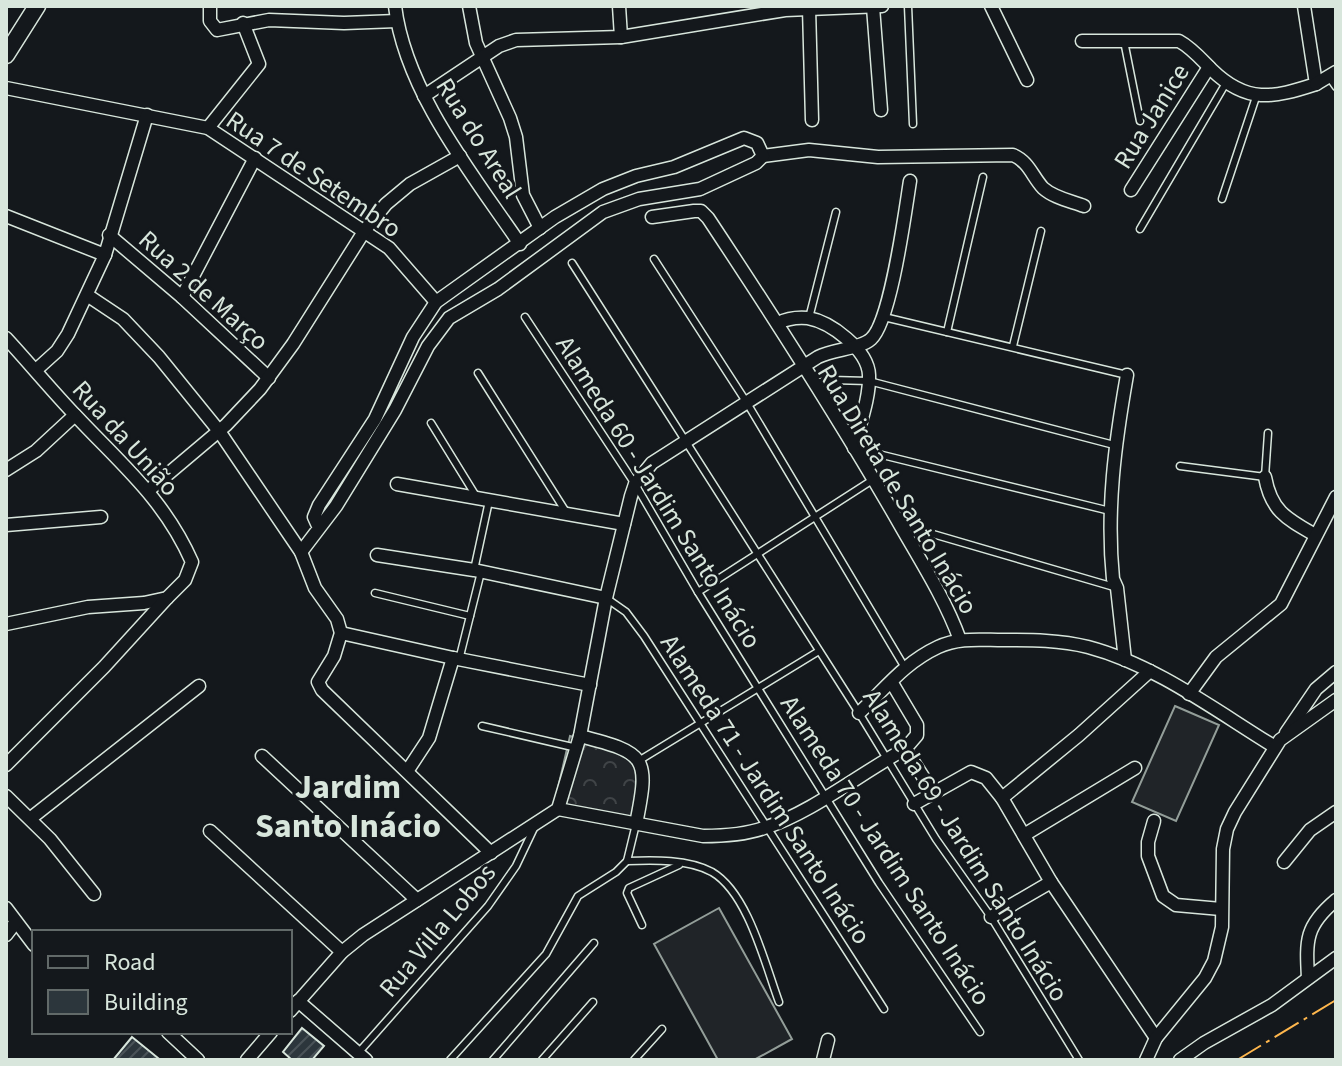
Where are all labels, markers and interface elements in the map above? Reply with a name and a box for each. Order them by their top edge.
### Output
street label: Rua Janice [1105,57,1198,176]
street label: Rua do Areal [427,71,530,206]
street label: Rua 7 de Setembro [219,102,409,247]
street label: Rua 2 de Março [130,222,277,359]
street label: Alameda 60 - Jardim Santo Inácio [547,329,770,656]
street label: Rua Direta de Santo Inácio [808,357,987,621]
street label: Rua da União [64,372,188,504]
street label: Alameda 71 - Jardim Santo Inácio [651,627,880,951]
street label: Alameda 69 - Jardim Santo Inácio [854,682,1077,1009]
street label: Alameda 70 - Jardim Santo Inácio [771,688,1000,1012]
district label: Jardim Santo Inácio [255,763,441,851]
street label: Rua Villa Lobos [370,855,504,1005]
legend [32,930,292,1034]
text: Road [104,945,156,980]
text: Building [104,985,188,1020]

